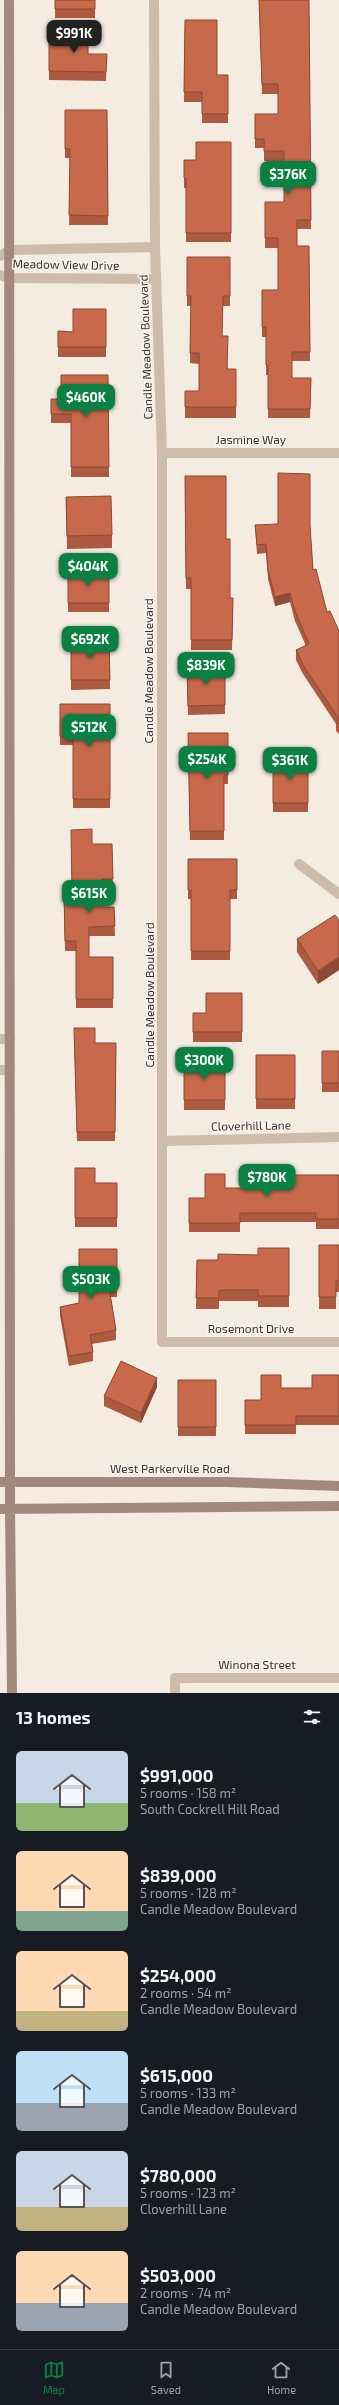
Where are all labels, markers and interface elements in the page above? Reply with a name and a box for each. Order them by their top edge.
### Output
pin: $991K [46,20,102,54]
text: $991K [56,25,92,41]
pin: $376K [260,161,316,195]
text: $376K [269,166,307,182]
street label: Meadow View Drive [13,256,120,272]
street label: Candle Meadow Boulevard [135,274,155,420]
pin: $460K [58,384,114,418]
text: $460K [66,389,106,405]
street label: Jasmine Way [216,432,287,446]
pin: $404K [60,553,116,587]
text: $404K [68,558,108,574]
street label: Candle Meadow Boulevard [141,598,155,744]
pin: $692K [62,626,118,660]
text: $692K [71,631,109,647]
pin: $839K [178,652,234,686]
text: $839K [187,657,225,673]
pin: $512K [61,714,117,748]
text: $512K [71,719,107,735]
pin: $254K [179,746,235,780]
pin: $361K [262,747,318,781]
text: $254K [188,751,226,767]
text: $361K [272,752,308,768]
pin: $615K [61,880,117,914]
text: $615K [71,885,107,901]
street label: Candle Meadow Boulevard [142,922,156,1068]
pin: $300K [176,1047,232,1081]
text: $300K [184,1052,224,1068]
street label: Cloverhill Lane [211,1117,291,1133]
pin: $780K [239,1164,295,1198]
text: $780K [248,1169,286,1185]
pin: $503K [63,1266,119,1300]
text: $503K [72,1271,110,1287]
street label: Rosemont Drive [208,1321,294,1335]
street label: West Parkerville Road [110,1461,230,1475]
street label: Winona Street [218,1657,296,1671]
icon: filters [301,1706,323,1728]
text: 13 homes [16,1707,91,1727]
text: $991,000 [140,1765,214,1785]
icon: home [48,1767,96,1815]
text: 5 rooms · 158 m² [140,1785,236,1801]
text: South Cockrell Hill Road [140,1801,280,1817]
text: $839,000 [140,1865,216,1885]
icon: home [48,1867,96,1915]
text: 5 rooms · 128 m² [140,1885,237,1901]
text: Candle Meadow Boulevard [140,1901,297,1917]
text: $254,000 [140,1965,216,1985]
icon: home [48,1967,96,2015]
text: 2 rooms · 54 m² [140,1985,232,2001]
text: Candle Meadow Boulevard [140,2001,297,2017]
text: $615,000 [140,2065,213,2085]
icon: home [48,2067,96,2115]
text: 5 rooms · 133 m² [140,2085,236,2101]
text: Candle Meadow Boulevard [140,2101,297,2117]
text: $780,000 [140,2165,216,2185]
icon: home [48,2167,96,2215]
text: 5 rooms · 123 m² [140,2185,236,2201]
text: Cloverhill Lane [140,2201,227,2217]
text: $503,000 [140,2265,216,2285]
icon: home [48,2267,96,2315]
text: 2 rooms · 74 m² [140,2285,231,2301]
text: Candle Meadow Boulevard [140,2301,297,2317]
tab: Map [43,2359,65,2396]
tab: Saved [151,2359,181,2396]
tab: Home [267,2359,296,2396]

